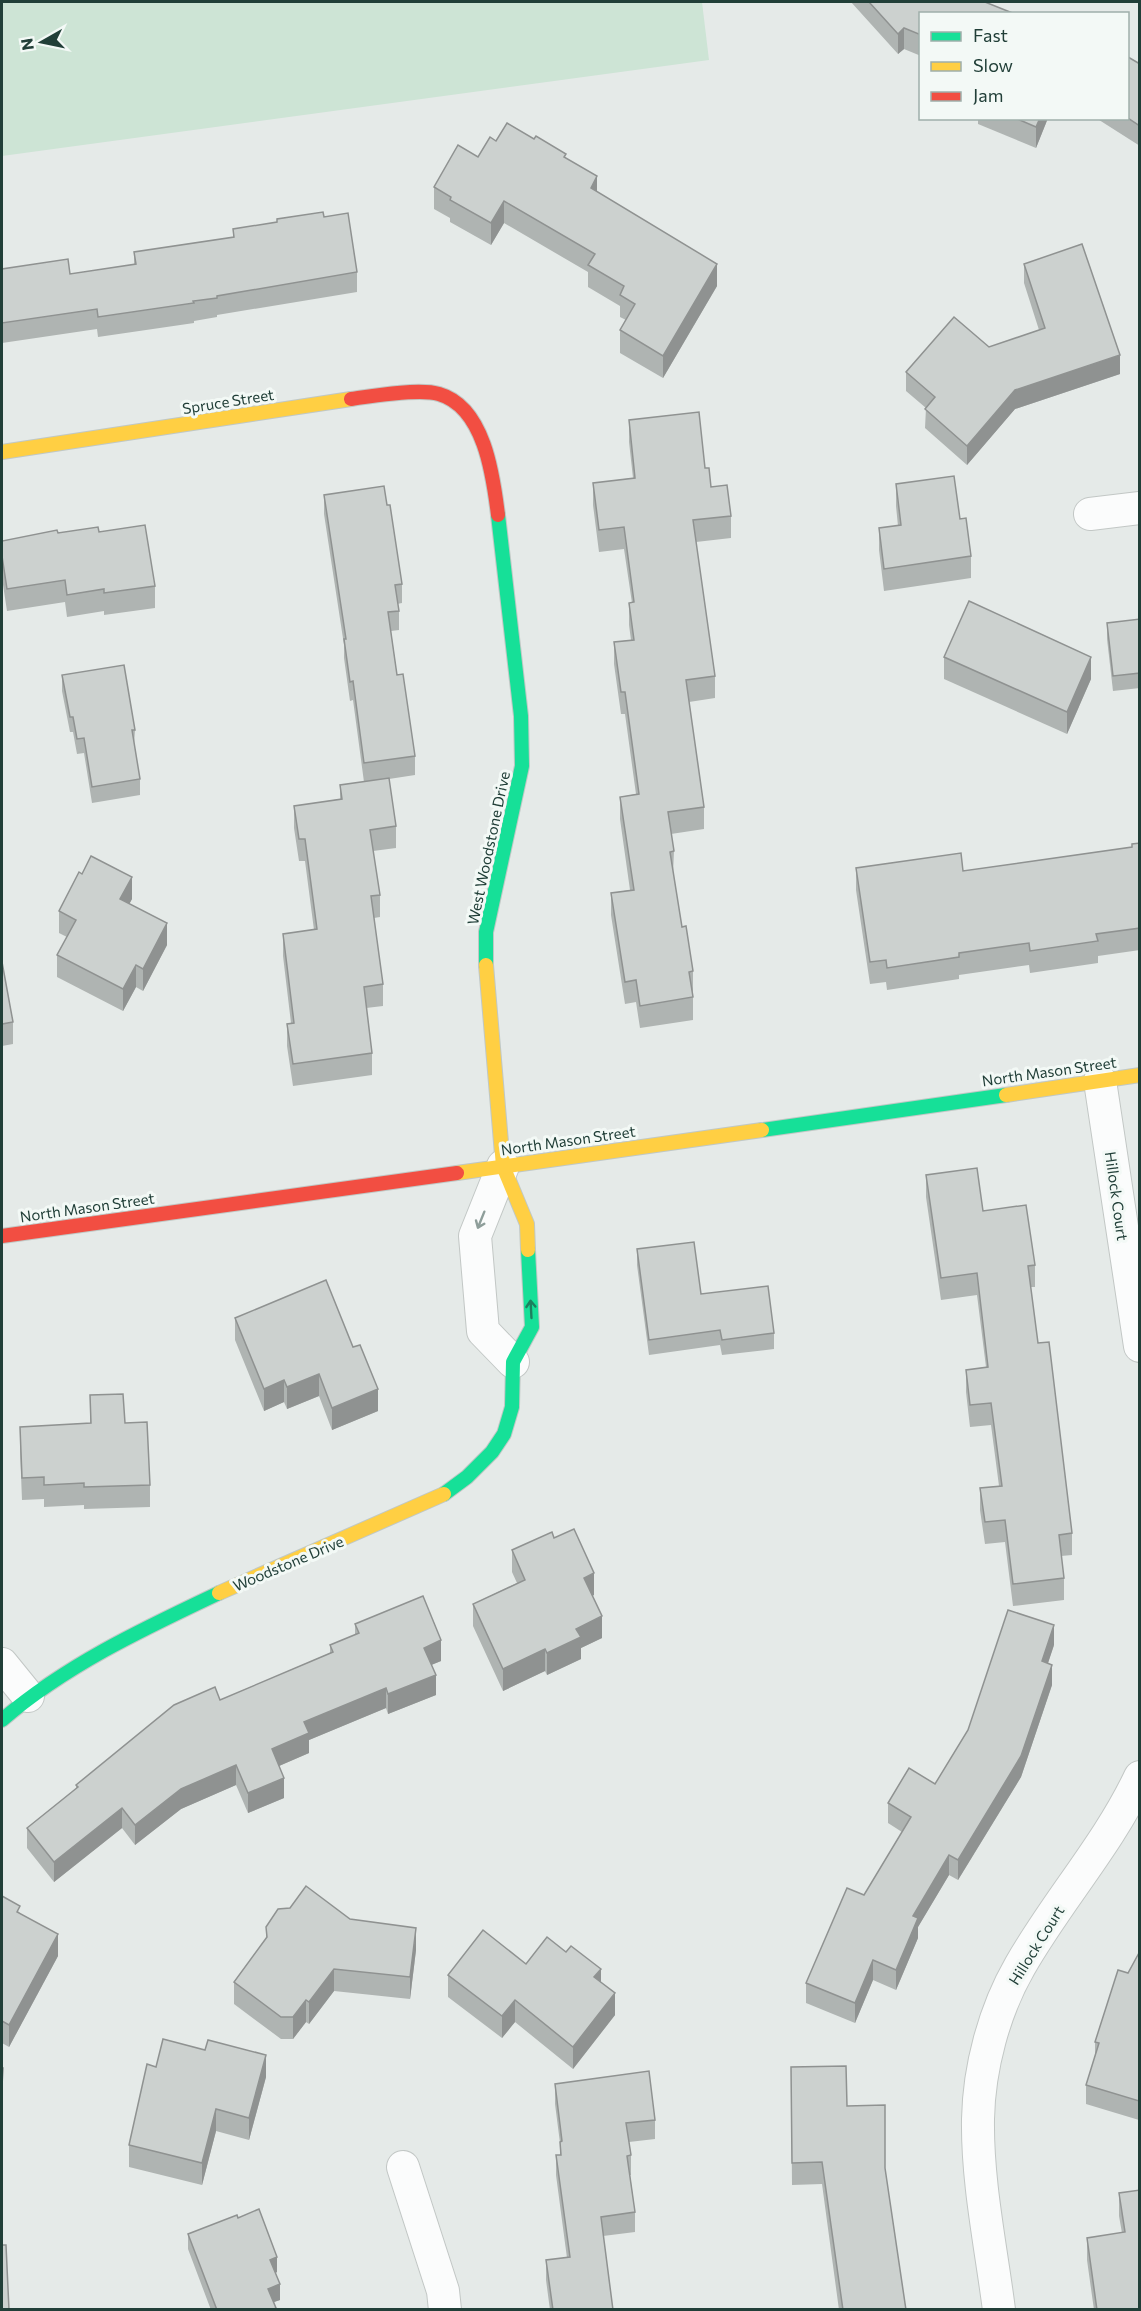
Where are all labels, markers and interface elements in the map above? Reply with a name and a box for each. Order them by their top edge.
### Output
north arrow [12,12,72,72]
legend [919,12,1129,120]
text: Fast [973,24,1008,46]
text: N [16,37,37,52]
text: Slow [973,54,1013,76]
text: Jam [973,84,1003,106]
street label: Spruce Street [181,385,275,417]
street label: West Woodstone Drive [463,770,513,926]
street label: North Mason Street [981,1053,1117,1089]
street label: North Mason Street [500,1122,636,1158]
street label: Hillock Court [1102,1150,1132,1242]
street label: North Mason Street [19,1189,155,1225]
one-way arrow [475,1210,486,1229]
one-way arrow [526,1299,537,1319]
street label: Woodstone Drive [230,1532,346,1594]
street label: Hillock Court [1005,1902,1067,1988]

